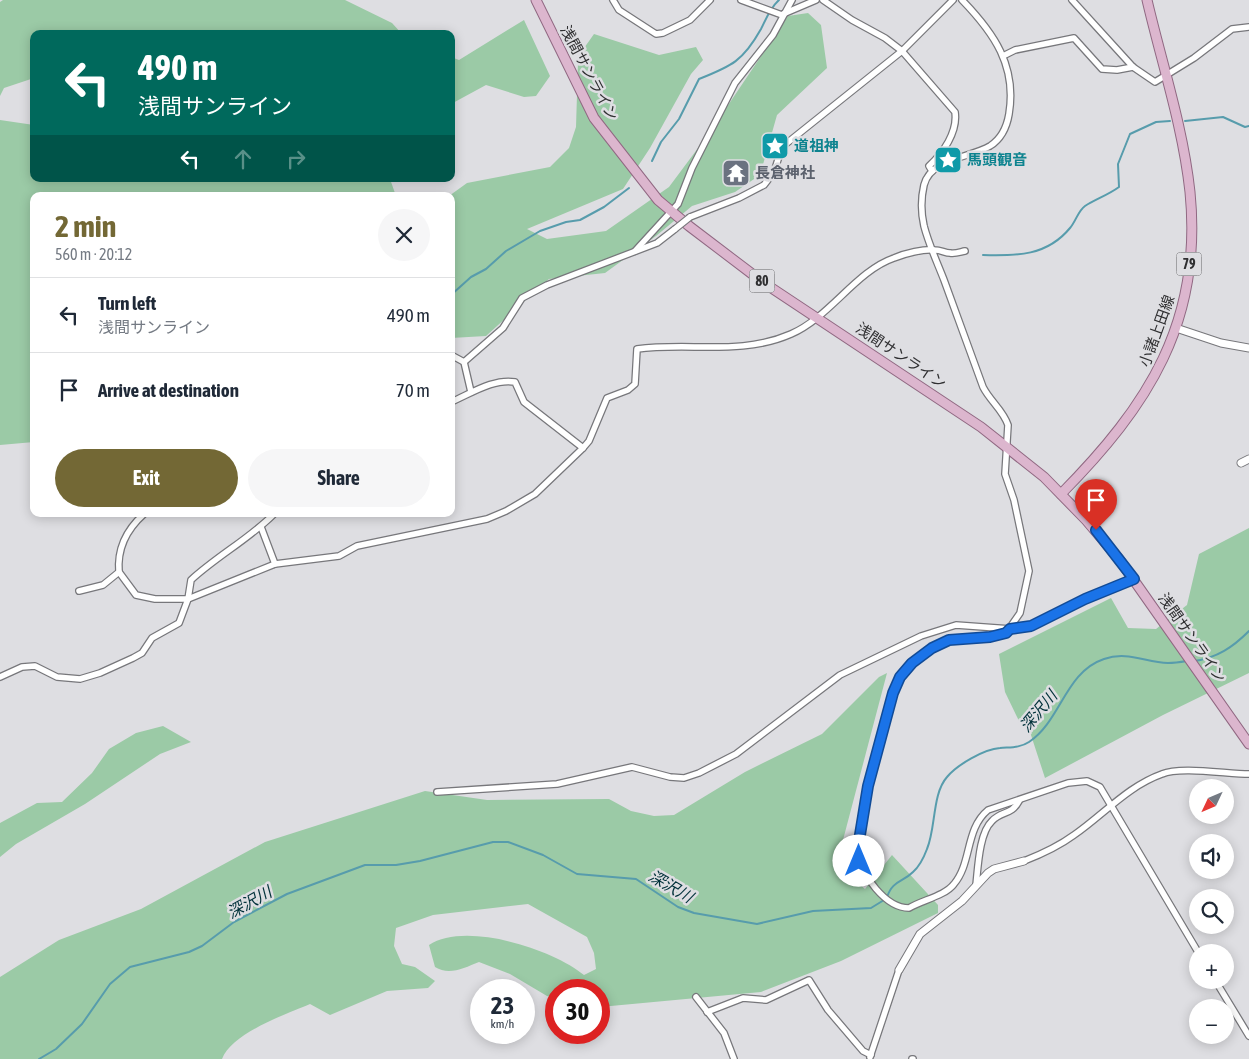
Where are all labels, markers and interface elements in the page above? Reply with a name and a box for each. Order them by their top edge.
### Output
street label: 浅間サンライン [557,22,622,123]
text: 490 m [138,47,217,87]
icon: left [55,50,120,115]
text: 浅間サンライン [138,93,292,119]
place icon: 道祖神 [760,131,790,161]
place label: 道祖神 [794,137,839,154]
icon: left [176,145,204,173]
icon: ahead [229,145,257,173]
icon: right [282,145,310,173]
place icon: 馬頭観音 [933,145,963,175]
place label: 馬頭観音 [967,151,1027,168]
temple icon: 長倉神社 [721,158,751,188]
place label: 長倉神社 [755,164,815,181]
text: 2 min [55,209,116,243]
button: close [378,209,430,261]
text: 560 m · 20:12 [55,245,132,263]
road number: 79 [1176,252,1202,276]
road number: 80 [750,270,774,292]
text: Turn left [98,292,156,314]
street label: 小諸上田線 [1136,293,1177,369]
icon: left [55,301,83,329]
text: 490 m [387,304,430,326]
text: 浅間サンライン [98,318,210,336]
street label: 浅間サンライン [853,319,950,392]
icon: arrive [55,376,83,404]
text: Arrive at destination [98,379,239,401]
text: 70 m [396,379,430,401]
button: Exit [55,449,238,507]
button: Share [248,449,430,507]
pin [1075,479,1117,530]
icon: arrive [1082,486,1110,514]
street label: 浅間サンライン [1155,590,1229,686]
water label: 深沢川 [1016,685,1062,735]
north arrow [1189,779,1234,824]
map controls [1189,779,1234,1044]
position arrow [832,834,884,886]
button: sound [1189,834,1234,879]
water label: 深沢川 [646,866,698,907]
water label: 深沢川 [224,882,276,922]
button: search [1189,889,1234,934]
button: + [1189,944,1234,989]
speed limit sign: 30 [545,979,610,1044]
text: 23 [491,991,514,1019]
button: − [1189,999,1234,1044]
text: km/h [491,1017,514,1031]

